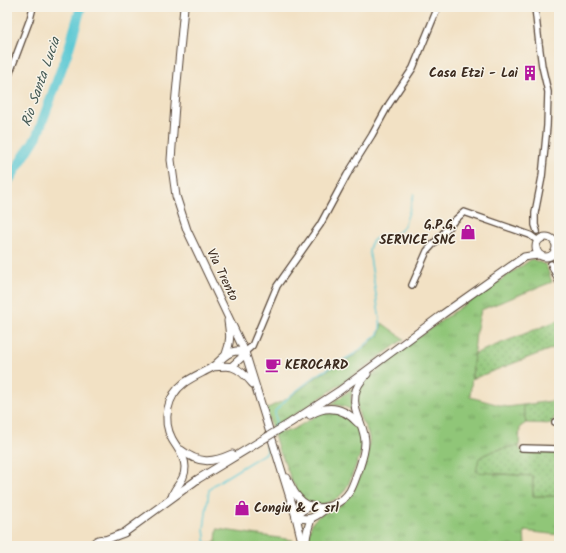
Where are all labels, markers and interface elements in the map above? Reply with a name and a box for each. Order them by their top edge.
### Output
water label: Rio Santa Lucia [15,33,67,130]
place label: Casa Etzi - Lai [429,63,519,84]
building icon: Casa Etzi - Lai [521,64,539,82]
place label: G.P.G. SERVICE SNC [379,215,456,251]
shop icon: G.P.G. SERVICE SNC [459,223,477,241]
street label: Via Trento [200,245,244,305]
place label: KEROCARD [285,355,349,376]
cafe icon: KEROCARD [264,356,282,374]
place label: Congiu & C srl [254,498,339,519]
shop icon: Congiu & C srl [233,499,251,517]

